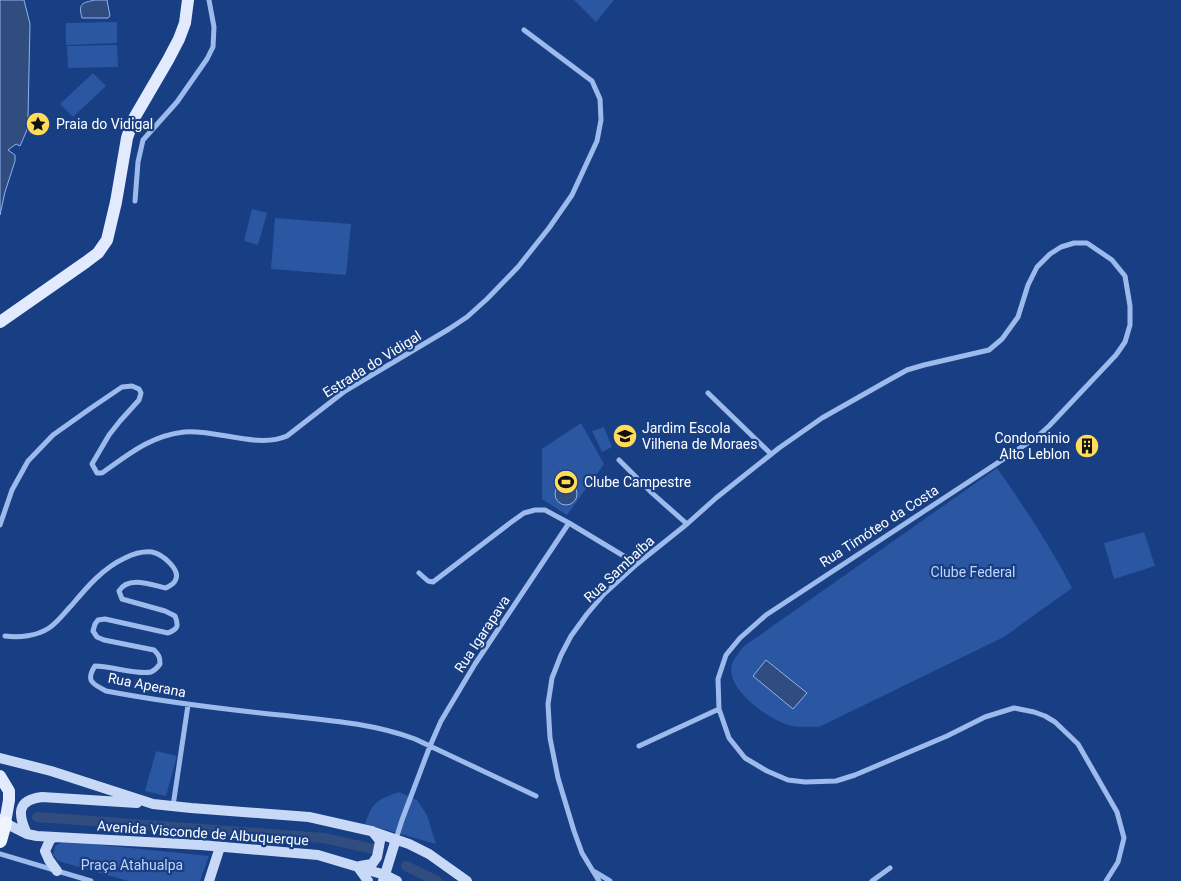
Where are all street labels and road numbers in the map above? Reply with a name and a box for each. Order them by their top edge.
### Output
street label: Estrada do Vidigal [320,327,424,401]
street label: Rua Timóteo da Costa [817,482,941,570]
street label: Rua Sambaíba [581,532,657,606]
street label: Rua Igarapava [451,593,513,675]
street label: Rua Aperana [107,670,187,700]
street label: Avenida Visconde de Albuquerque [97,818,309,848]

